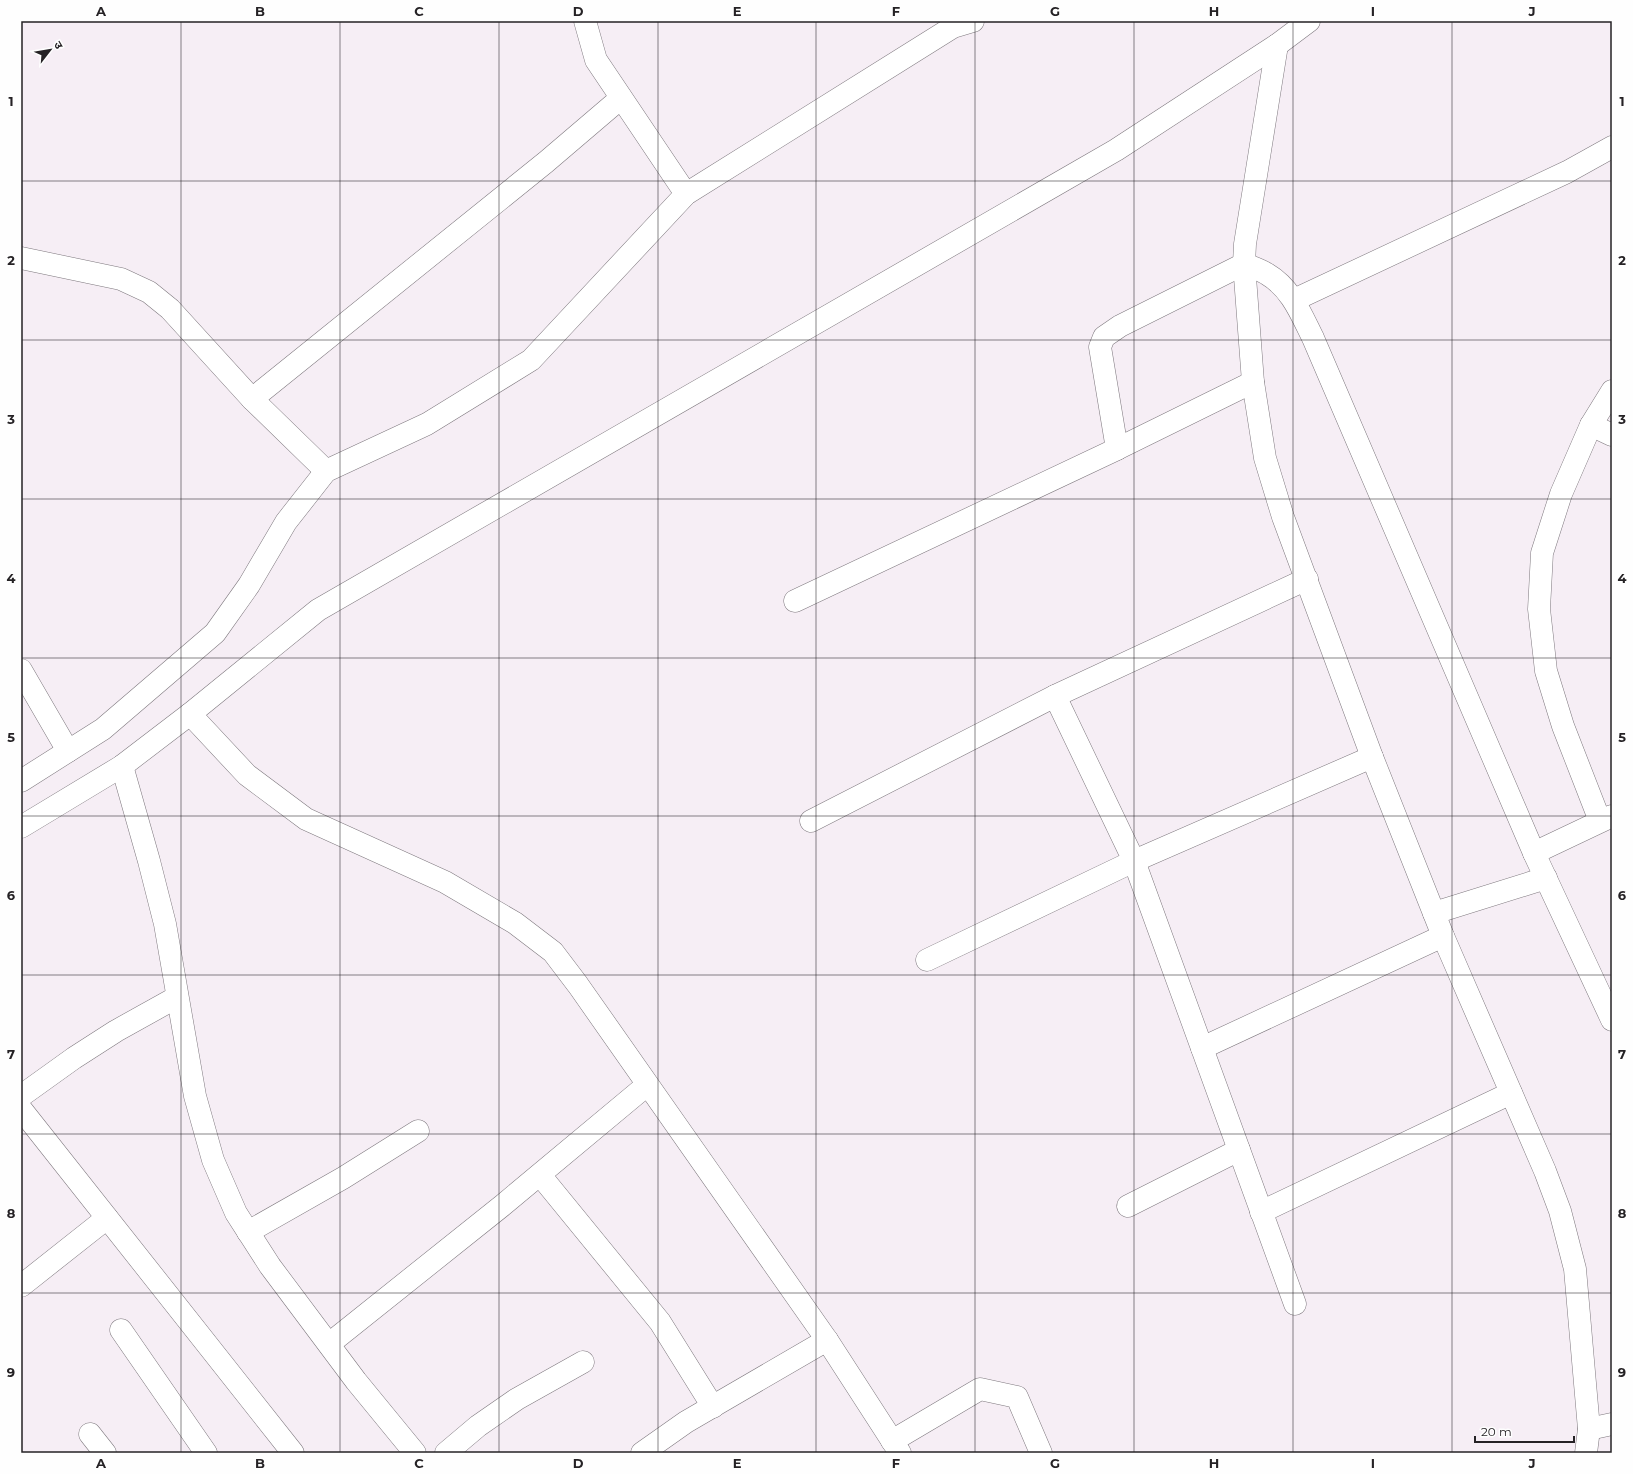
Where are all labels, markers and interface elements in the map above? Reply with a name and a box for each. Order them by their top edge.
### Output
text: A [95,3,107,19]
text: B [255,3,265,19]
text: C [414,3,424,19]
text: D [573,3,584,19]
text: E [733,3,742,19]
text: F [892,3,900,19]
text: G [1050,3,1060,19]
text: H [1209,3,1219,19]
text: I [1371,3,1375,19]
text: J [1527,3,1536,19]
north arrow [30,30,70,70]
text: उ [51,38,67,52]
text: 1 [8,93,14,109]
text: 1 [1619,93,1625,109]
text: 2 [7,252,15,268]
text: 2 [1618,252,1626,268]
text: 3 [6,411,15,427]
text: 3 [1617,411,1626,427]
text: 4 [7,570,16,586]
text: 4 [1618,570,1627,586]
text: 5 [7,729,15,745]
text: 5 [1618,729,1626,745]
text: 6 [7,887,16,903]
text: 6 [1618,887,1627,903]
text: 7 [7,1046,15,1062]
text: 7 [1618,1046,1626,1062]
text: 8 [7,1205,16,1221]
text: 8 [1618,1205,1627,1221]
text: 9 [7,1364,15,1380]
text: 9 [1618,1364,1626,1380]
scale bar [1475,1418,1574,1444]
text: 20 m [1481,1424,1512,1439]
text: A [95,1455,107,1471]
text: B [255,1455,265,1471]
text: C [414,1455,424,1471]
text: D [573,1455,584,1471]
text: E [733,1455,742,1471]
text: F [892,1455,900,1471]
text: G [1050,1455,1060,1471]
text: H [1209,1455,1219,1471]
text: I [1371,1455,1375,1471]
text: J [1527,1455,1536,1471]

